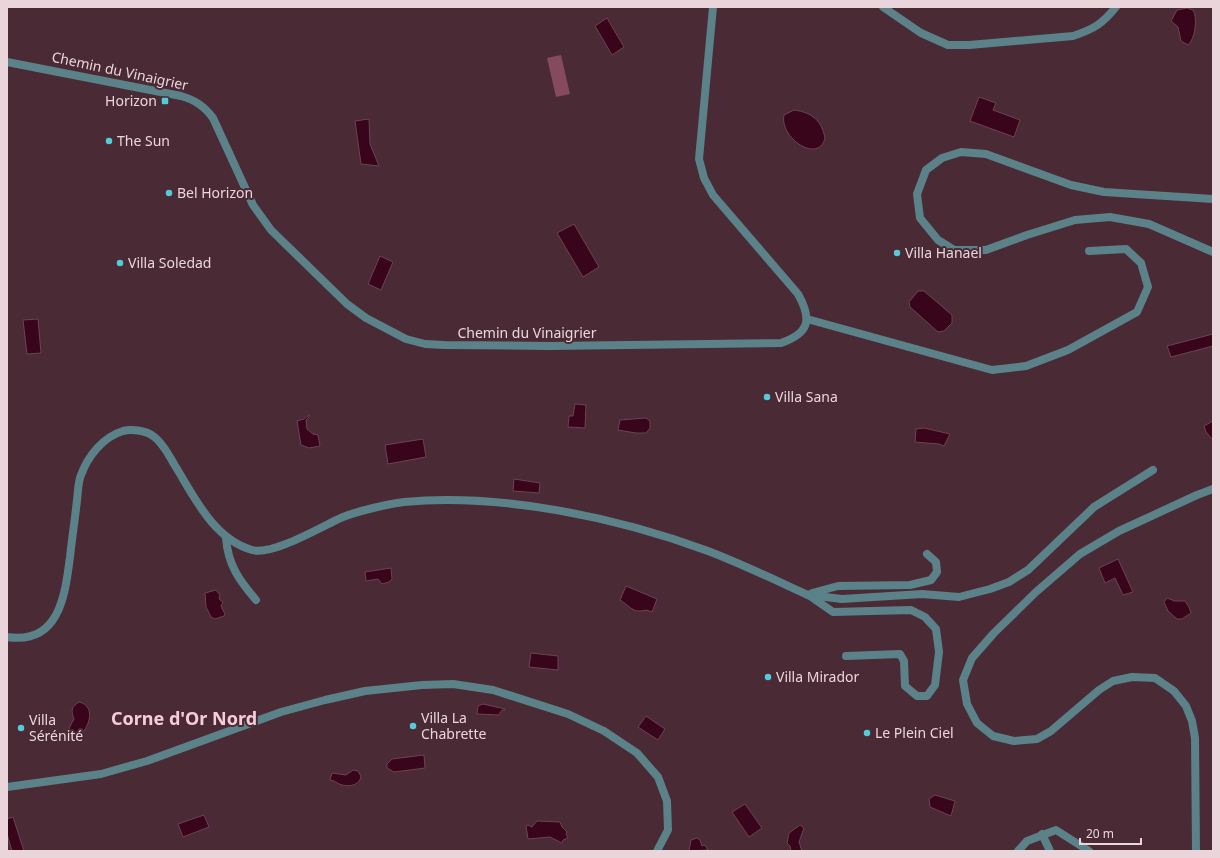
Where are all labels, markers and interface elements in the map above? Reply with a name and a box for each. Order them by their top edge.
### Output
street label: Chemin du Vinaigrier [50,47,190,94]
place label: Horizon [105,91,157,110]
marker: Horizon [160,96,170,106]
place label: The Sun [117,131,170,150]
marker: The Sun [104,136,114,146]
place label: Bel Horizon [177,183,253,202]
marker: Bel Horizon [164,188,174,198]
place label: Villa Hanael [905,243,982,262]
marker: Villa Hanael [892,248,902,258]
place label: Villa Soledad [128,253,211,272]
marker: Villa Soledad [115,258,125,268]
street label: Chemin du Vinaigrier [457,323,597,342]
place label: Villa Sana [775,387,838,406]
marker: Villa Sana [762,392,772,402]
place label: Villa Mirador [776,667,859,686]
marker: Villa Mirador [763,672,773,682]
district label: Corne d'Or Nord [111,706,257,730]
place label: Villa La Chabrette [421,708,486,743]
place label: Villa Sérénité [29,710,83,745]
marker: Villa La Chabrette [408,721,418,731]
marker: Villa Sérénité [16,723,26,733]
place label: Le Plein Ciel [875,723,954,742]
marker: Le Plein Ciel [862,728,872,738]
scale bar [1080,820,1141,846]
text: 20 m [1086,825,1114,842]

